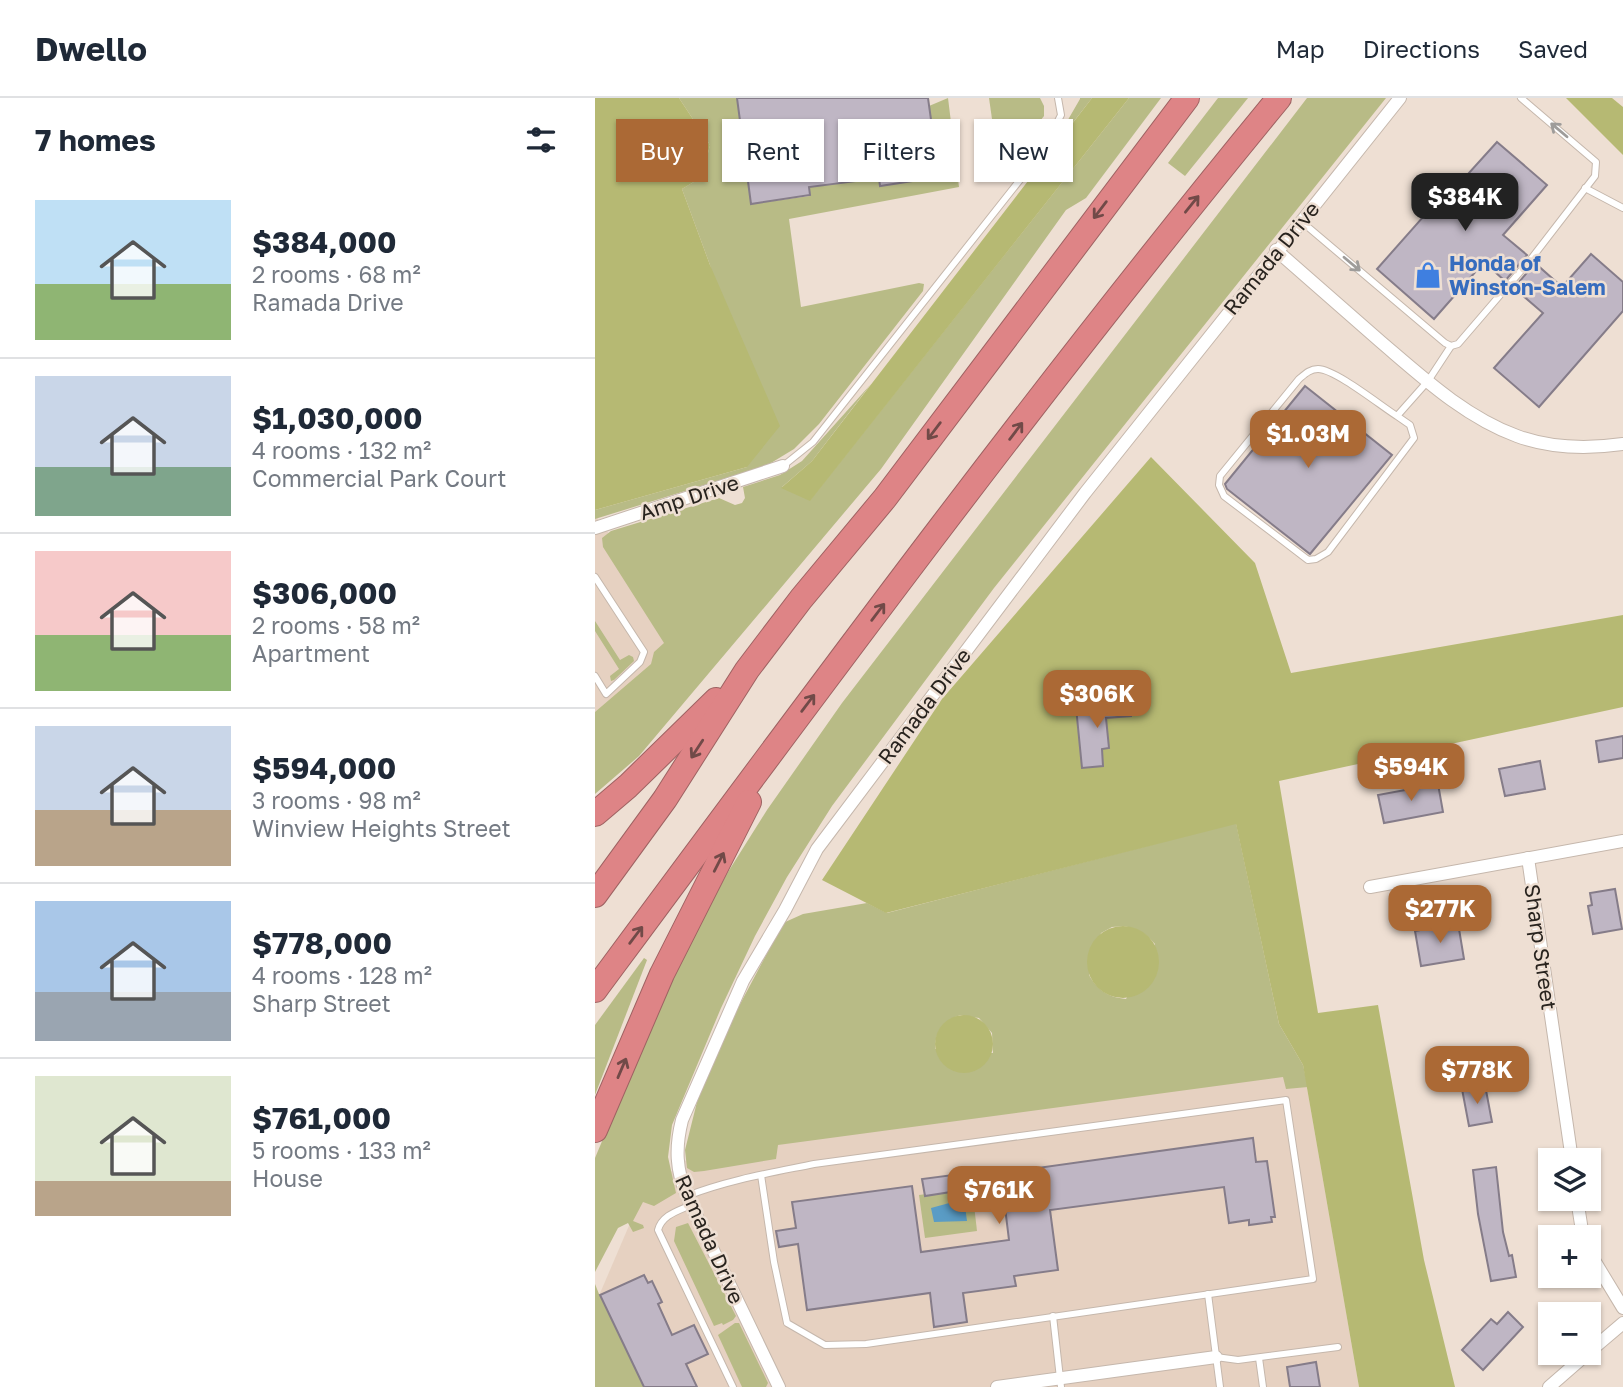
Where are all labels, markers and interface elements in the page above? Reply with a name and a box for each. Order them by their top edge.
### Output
text: Dwello [35,29,147,68]
text: Map [1276,34,1325,63]
text: Directions [1363,34,1480,63]
text: Saved [1518,34,1588,63]
chip: Buy [616,119,708,182]
chip: Rent [722,119,824,182]
chip: Filters [838,119,960,182]
chip: New [974,119,1073,182]
icon: filters [522,121,560,159]
text: 7 homes [35,122,156,158]
one-way arrow [1550,122,1568,138]
pin: $384K [1416,174,1514,233]
text: $384K [1427,182,1503,210]
one-way arrow [1184,195,1200,213]
street label: Ramada Drive [1217,196,1325,320]
one-way arrow [1093,201,1108,219]
text: $384,000 [252,224,396,260]
icon: home [91,228,175,312]
place label: Honda of Winston-Salem [1449,250,1606,300]
one-way arrow [1343,257,1361,272]
text: 2 rooms · 68 m² [252,260,421,288]
shop icon: Honda of Winston-Salem [1413,260,1443,290]
text: Ramada Drive [252,288,404,316]
text: $1,030,000 [252,400,423,436]
icon: home [91,404,175,488]
pin: $1.03M [1251,410,1365,470]
text: $1.03M [1266,419,1350,447]
one-way arrow [927,422,942,440]
one-way arrow [1008,423,1023,441]
text: 4 rooms · 132 m² [252,436,431,464]
text: Commercial Park Court [252,464,507,492]
street label: Amp Drive [636,469,742,525]
text: $306,000 [252,575,397,611]
icon: home [91,579,175,663]
one-way arrow [870,604,885,622]
text: 2 rooms · 58 m² [252,611,420,639]
text: Apartment [252,639,370,667]
street label: Ramada Drive [872,643,976,769]
pin: $306K [1048,670,1146,730]
text: $306K [1059,679,1135,707]
one-way arrow [801,695,816,713]
one-way arrow [690,738,704,758]
pin: $594K [1362,744,1460,803]
text: $594,000 [252,750,396,786]
text: $594K [1373,752,1449,780]
icon: home [91,754,175,838]
text: 3 rooms · 98 m² [252,786,421,814]
text: Winview Heights Street [252,814,511,842]
one-way arrow [712,852,726,873]
street label: Sharp Street [1519,882,1563,1012]
pin: $277K [1391,886,1489,945]
text: $277K [1404,894,1476,922]
text: $778,000 [252,925,392,961]
one-way arrow [628,926,643,945]
icon: home [91,929,175,1013]
text: 4 rooms · 128 m² [252,961,432,989]
text: Sharp Street [252,989,391,1017]
pin: $778K [1428,1046,1526,1106]
text: $778K [1441,1055,1513,1083]
one-way arrow [616,1057,629,1079]
text: $761,000 [252,1100,391,1136]
icon: home [91,1104,175,1188]
text: 5 rooms · 133 m² [252,1136,431,1164]
map controls [1538,1148,1601,1365]
button: layers [1538,1148,1601,1211]
text: House [252,1164,323,1192]
pin: $761K [950,1166,1048,1226]
street label: Ramada Drive [670,1170,750,1308]
text: $761K [963,1175,1035,1203]
button: + [1538,1225,1601,1288]
button: − [1538,1302,1601,1365]

